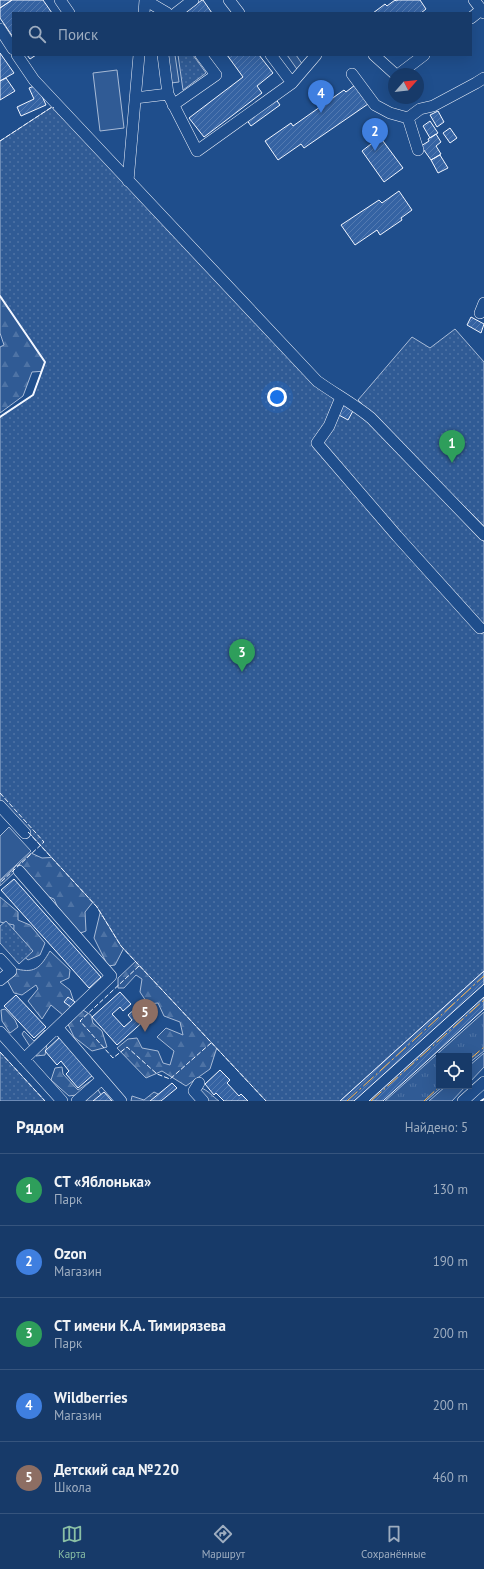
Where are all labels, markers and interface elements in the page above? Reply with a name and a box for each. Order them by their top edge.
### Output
search box [12,12,472,56]
icon: search [26,23,48,45]
text: Поиск [58,25,98,44]
north arrow [388,68,424,104]
pin: 4 [308,80,334,113]
pin: 2 [362,118,388,151]
your location [267,387,287,407]
pin: 1 [439,430,465,463]
pin: 3 [229,639,255,672]
pin: 5 [132,999,158,1032]
map controls [436,1053,472,1089]
button: locate [436,1053,472,1089]
text: Рядом [16,1116,64,1138]
text: Найдено: 5 [405,1119,468,1136]
text: СТ «Яблонька» [54,1172,151,1191]
text: 1 [25,1181,33,1198]
text: 130 m [433,1181,468,1198]
text: Парк [54,1191,82,1208]
text: Ozon [54,1244,87,1263]
text: 2 [25,1253,33,1270]
text: 190 m [433,1253,468,1270]
text: Магазин [54,1263,102,1280]
text: СТ имени К.А. Тимирязева [54,1316,226,1335]
text: 3 [25,1325,33,1342]
text: 200 m [433,1325,468,1342]
text: Парк [54,1335,82,1352]
text: Wildberries [54,1388,128,1407]
text: 4 [25,1397,33,1414]
text: 200 m [433,1397,468,1414]
text: Магазин [54,1407,102,1424]
text: Детский сад №220 [54,1460,179,1479]
text: 5 [25,1469,33,1486]
text: 460 m [433,1469,468,1486]
text: Школа [54,1479,91,1496]
tab: Карта [58,1523,86,1561]
tab: Маршрут [202,1523,245,1561]
tab: Сохранённые [361,1523,426,1561]

